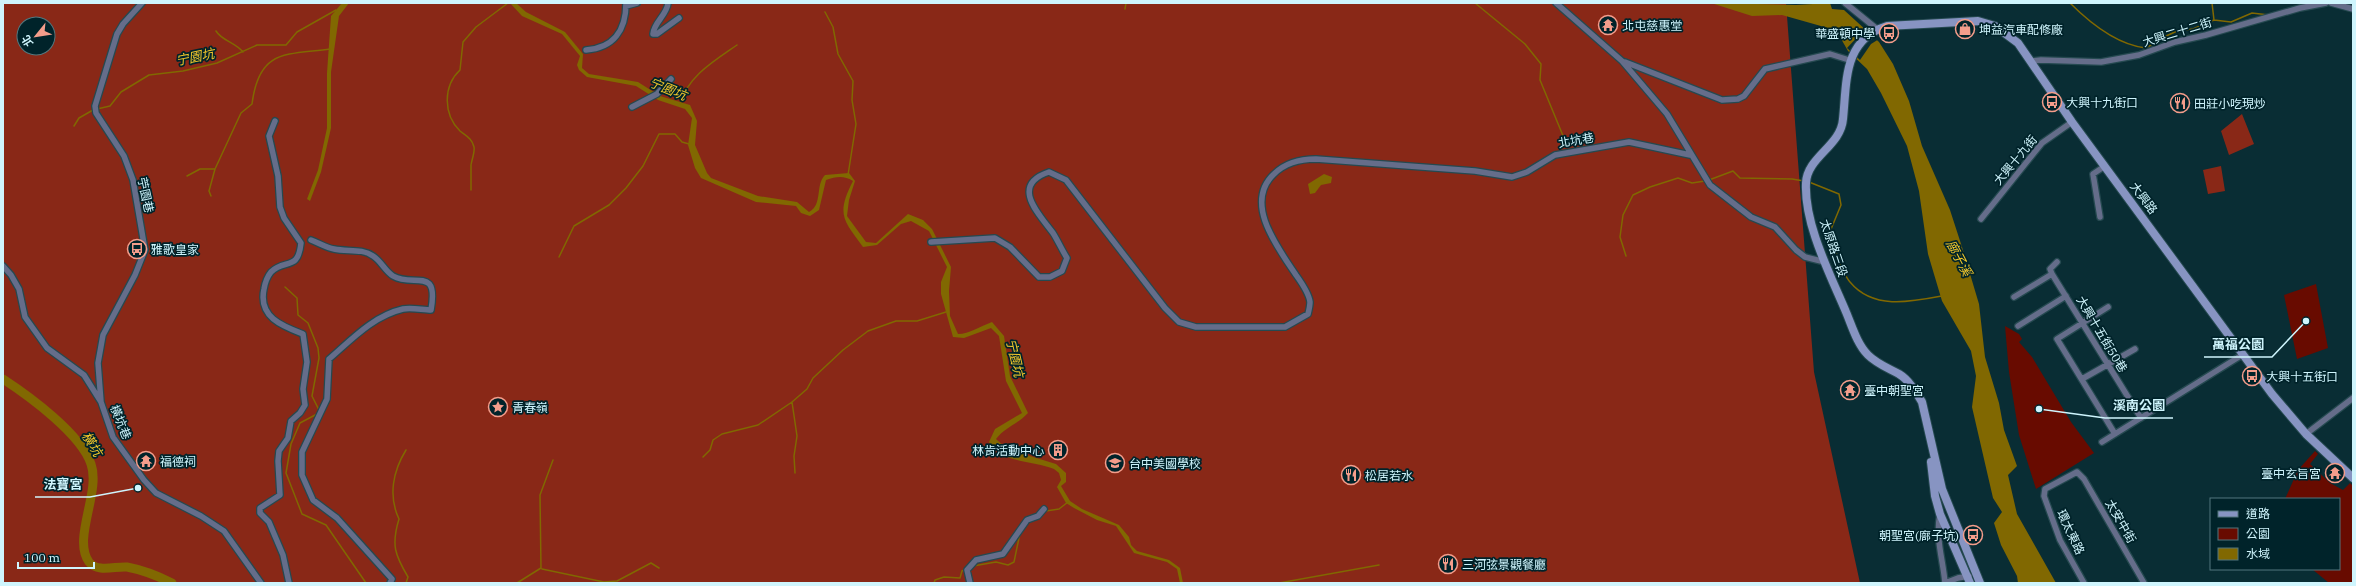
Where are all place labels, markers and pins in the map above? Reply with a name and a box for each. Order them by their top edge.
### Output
temple icon: 北屯慈惠堂 [1597,14,1619,36]
place label: 北屯慈惠堂 [1622,18,1682,33]
shop icon: 坤益汽車配修廠 [1954,18,1976,40]
bus stop icon: 華盛頓中學 [1878,22,1900,44]
place label: 坤益汽車配修廠 [1979,22,2063,37]
place label: 華盛頓中學 [1815,26,1875,41]
bus stop icon: 大興十九街口 [2041,91,2063,113]
restaurant icon: 田莊小吃現炒 [2169,92,2191,114]
place label: 大興十九街口 [2066,95,2138,110]
place label: 田莊小吃現炒 [2194,96,2266,111]
bus stop icon: 雅歌皇家 [126,238,148,260]
place label: 雅歌皇家 [151,242,199,257]
callout: 萬福公園 [2204,332,2272,357]
bus stop icon: 大興十五街口 [2241,365,2263,387]
place label: 大興十五街口 [2266,369,2338,384]
temple icon: 臺中朝聖宮 [1839,379,1861,401]
place label: 臺中朝聖宮 [1864,383,1924,398]
callout: 溪南公園 [2105,393,2173,418]
place icon: 青春嶺 [487,396,509,418]
place label: 青春嶺 [512,400,548,415]
building icon: 林肯活動中心 [1047,439,1069,461]
place label: 林肯活動中心 [972,443,1044,458]
temple icon: 福德祠 [135,450,157,472]
school or university icon: 台中美國學校 [1104,452,1126,474]
place label: 福德祠 [160,454,196,469]
place label: 台中美國學校 [1129,456,1201,471]
temple icon: 臺中玄旨宮 [2324,462,2346,484]
restaurant icon: 松居若水 [1340,464,1362,486]
place label: 臺中玄旨宮 [2261,466,2321,481]
place label: 松居若水 [1365,468,1413,483]
callout: 法寶宮 [35,472,90,497]
bus stop icon: 朝聖宮(廍子坑) [1962,524,1984,546]
place label: 朝聖宮(廍子坑) [1879,528,1959,543]
restaurant icon: 三河弦景觀餐廳 [1437,553,1459,575]
place label: 三河弦景觀餐廳 [1462,557,1546,572]

